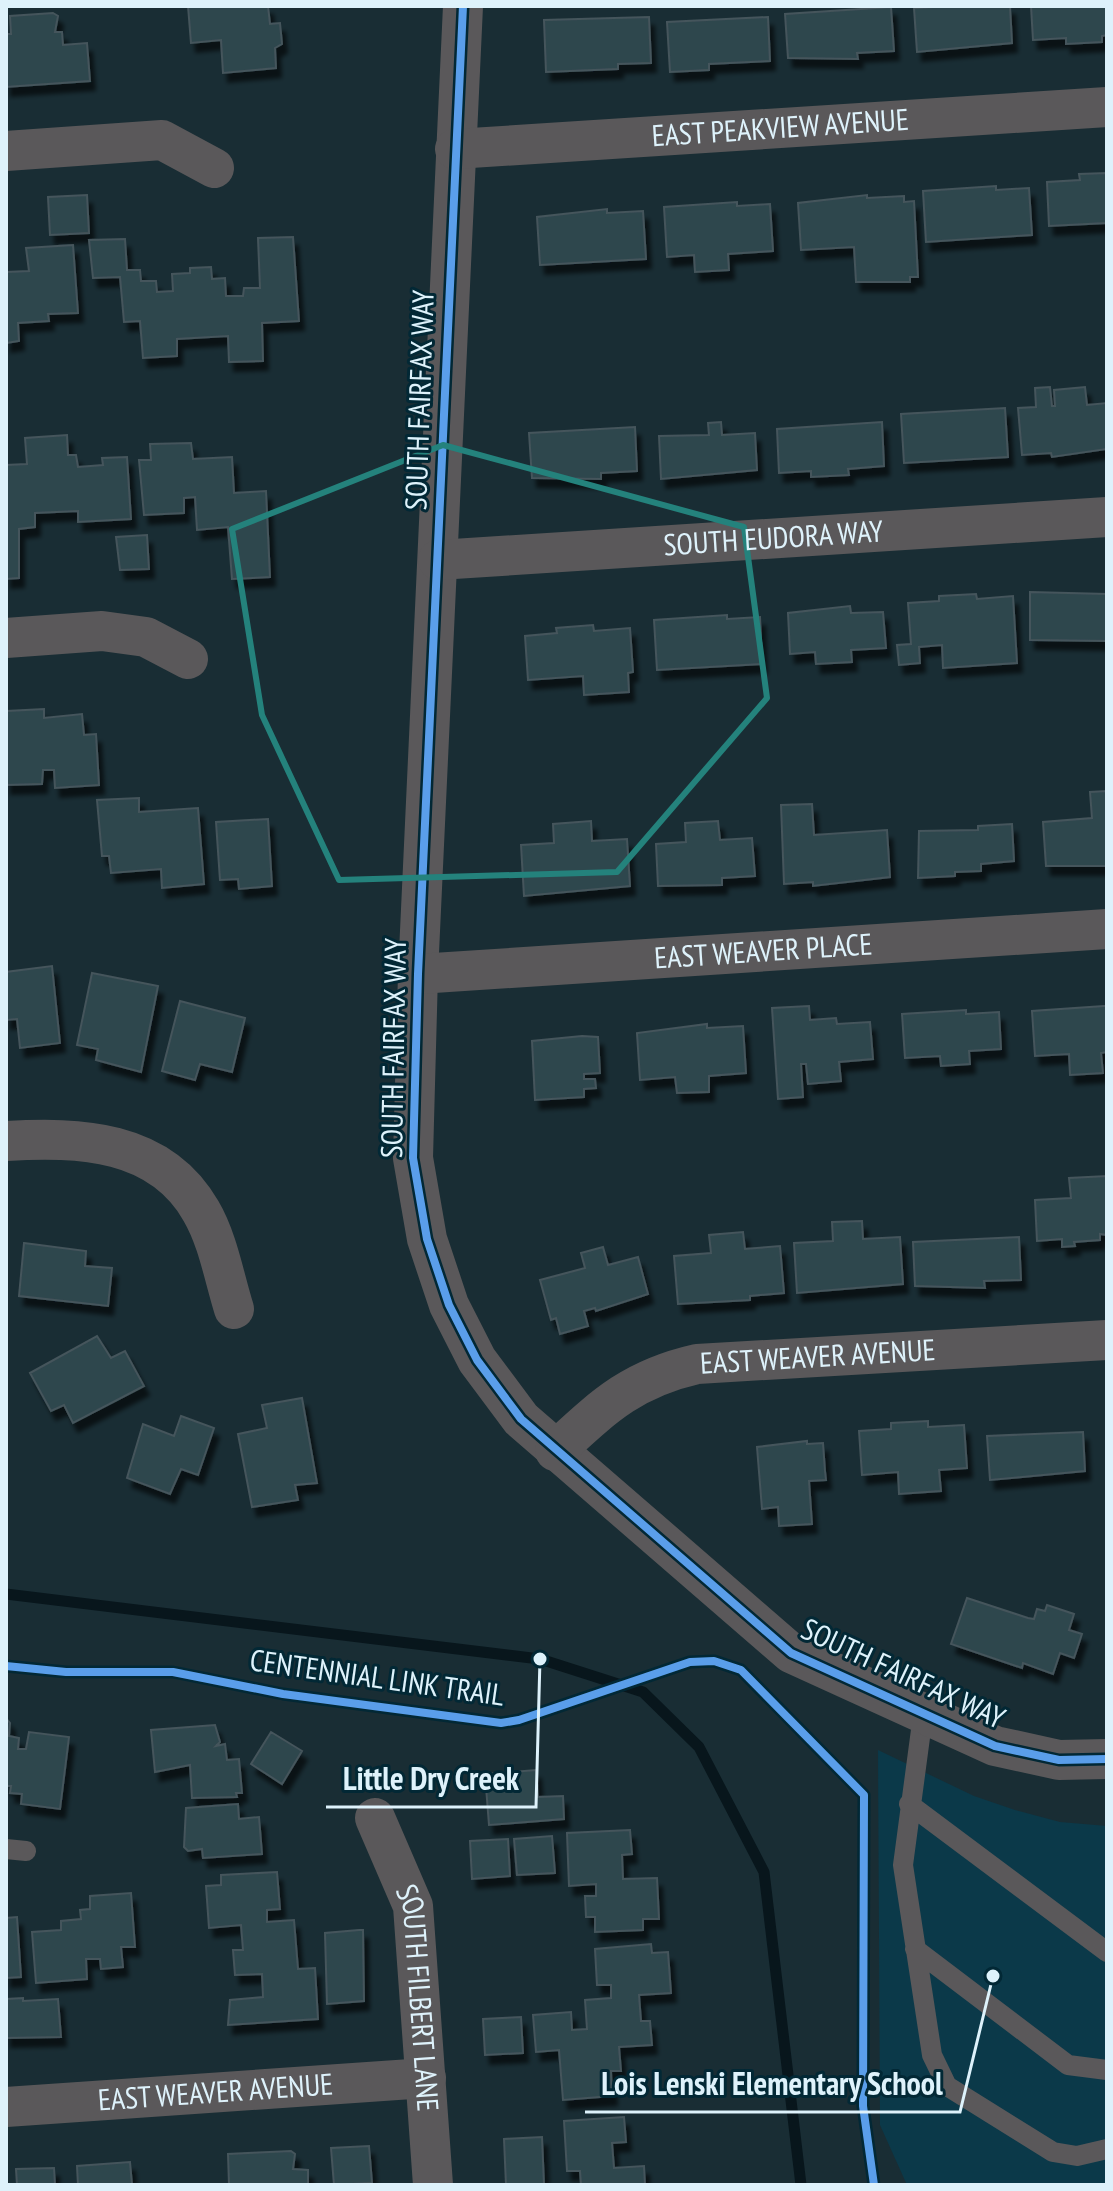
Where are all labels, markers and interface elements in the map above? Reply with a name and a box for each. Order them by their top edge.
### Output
street label: EAST PEAKVIEW AVENUE [651,99,910,154]
street label: SOUTH FAIRFAX WAY [395,289,442,511]
street label: SOUTH EUDORA WAY [662,510,885,563]
street label: EAST WEAVER PLACE [653,923,873,977]
street label: SOUTH FAIRFAX WAY [371,937,414,1158]
street label: EAST WEAVER AVENUE [699,1329,936,1382]
street label: SOUTH FAIRFAX WAY [796,1608,1012,1737]
street label: CENTENNIAL LINK TRAIL [248,1639,507,1714]
callout: Little Dry Creek [326,1751,536,1807]
text: Little Dry Creek [343,1757,520,1799]
street label: SOUTH FILBERT LANE [388,1878,449,2113]
callout: Lois Lenski Elementary School [585,2056,960,2112]
text: Lois Lenski Elementary School [601,2062,943,2104]
street label: EAST WEAVER AVENUE [97,2063,334,2119]

